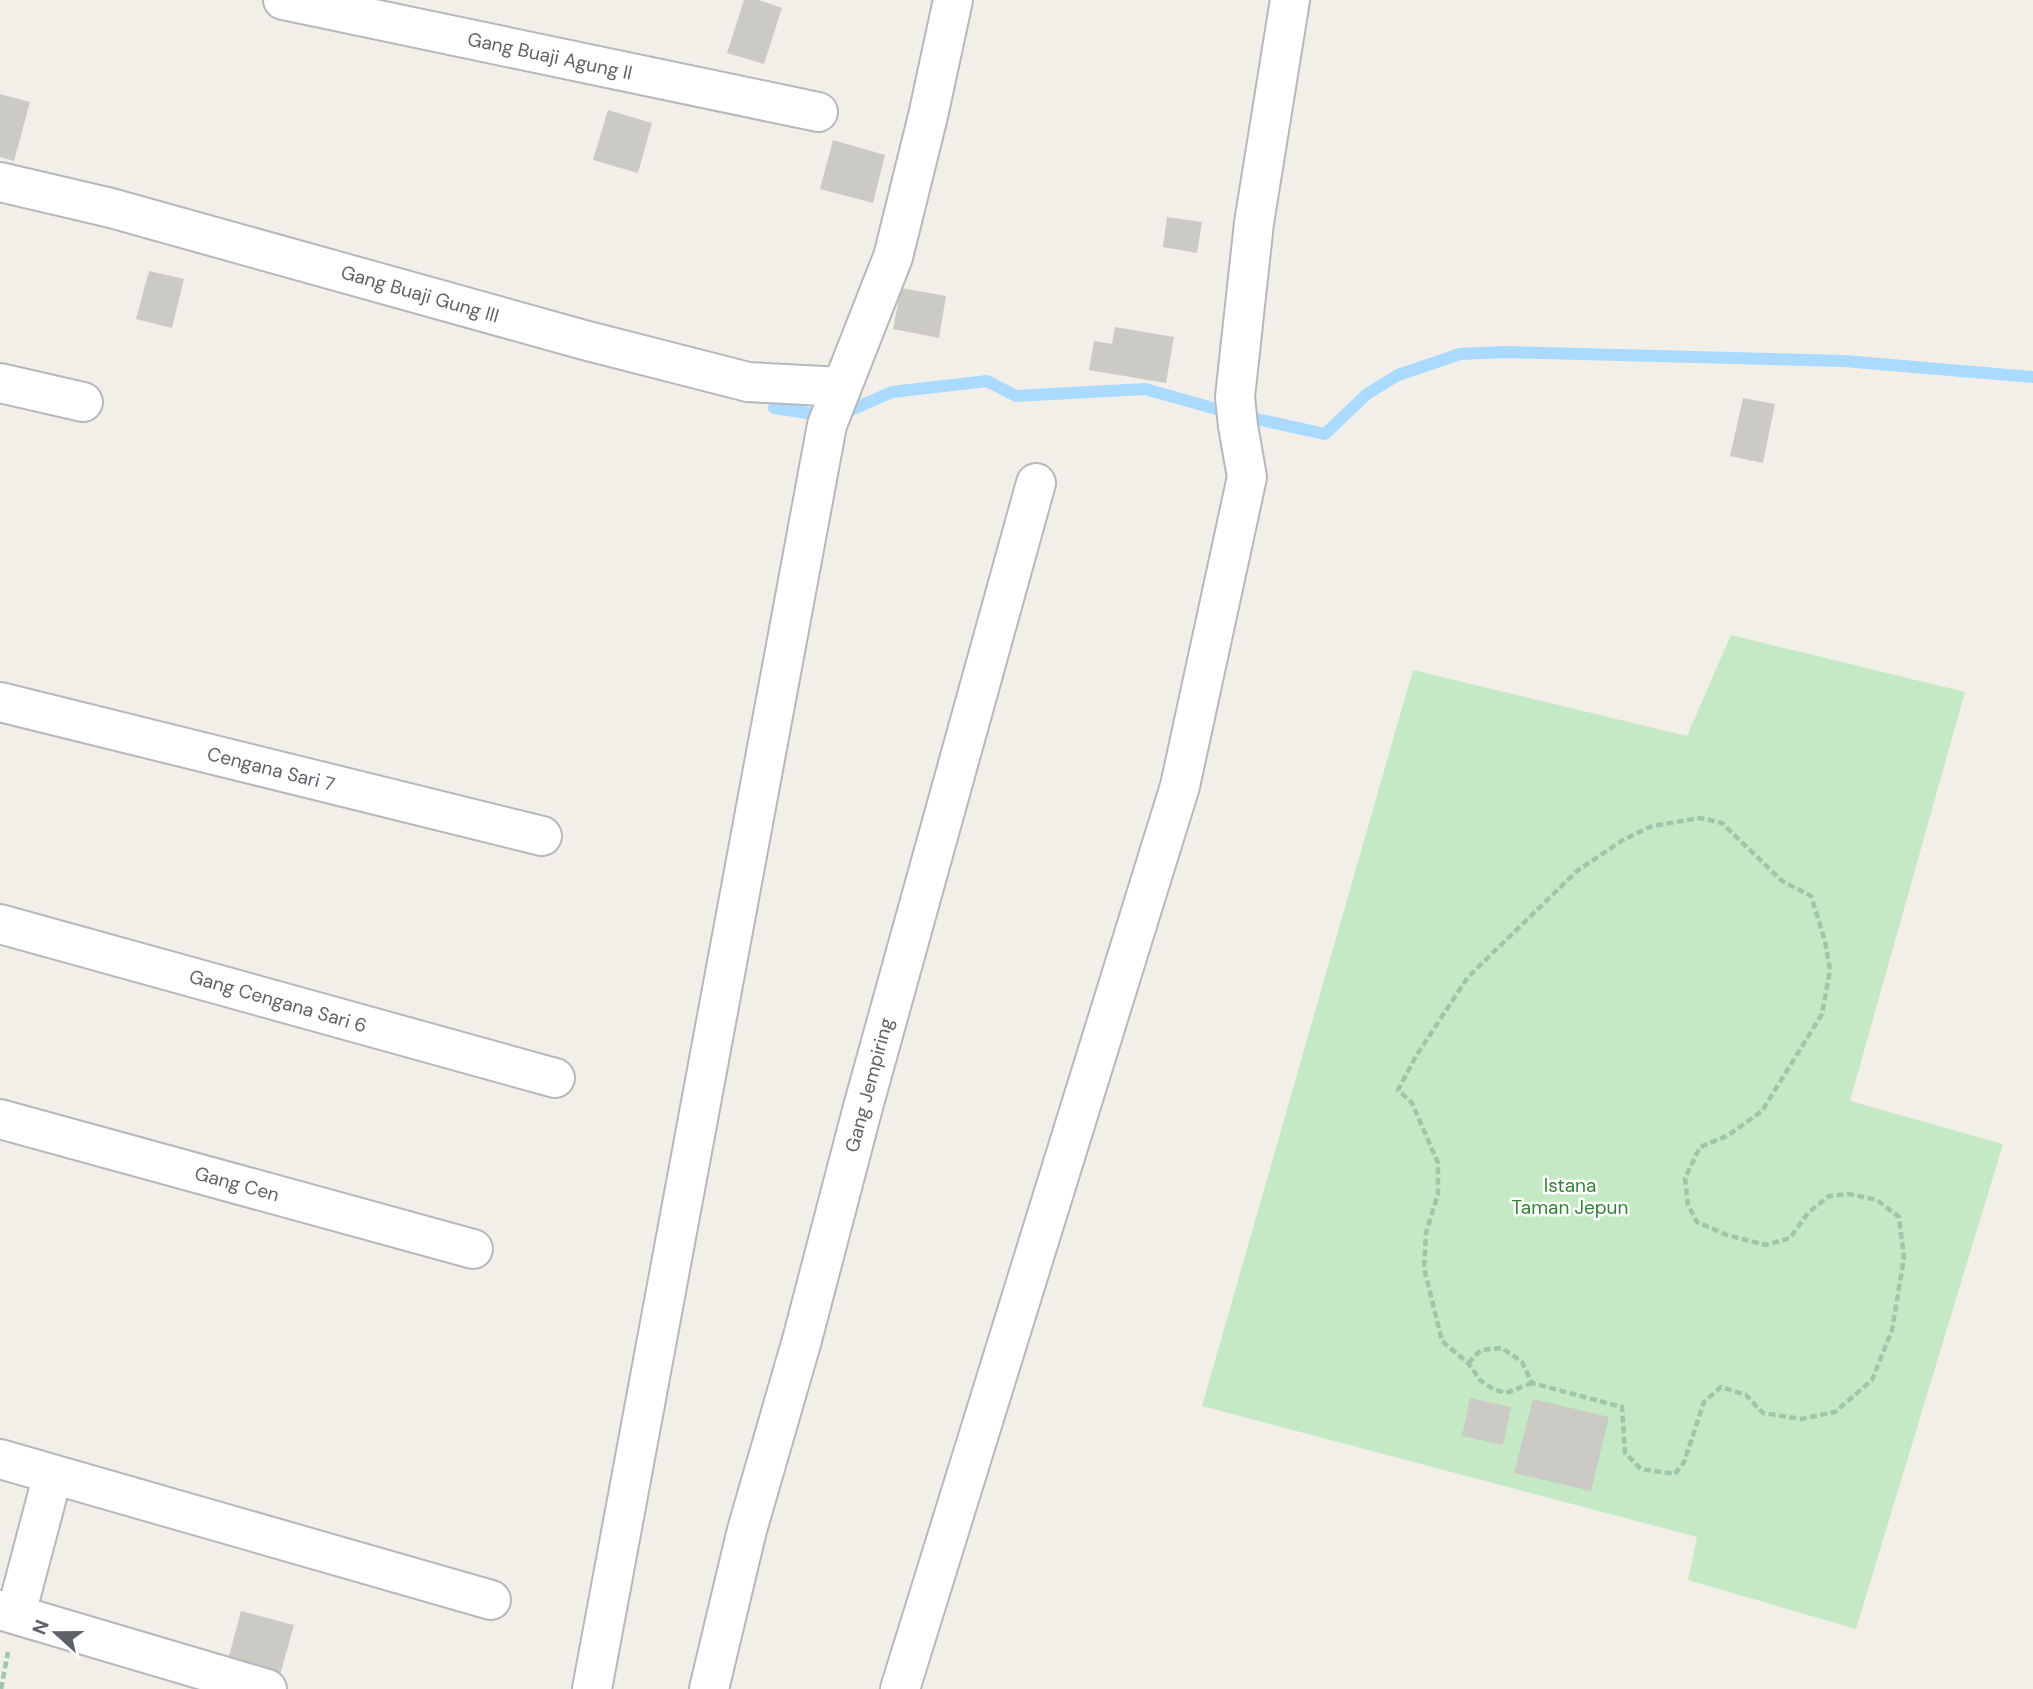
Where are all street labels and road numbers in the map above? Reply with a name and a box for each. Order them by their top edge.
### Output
street label: Gang Buaji Agung II [465,26,635,86]
street label: Gang Buaji Gung III [338,259,502,329]
street label: Cengana Sari 7 [205,741,337,797]
street label: Gang Cengana Sari 6 [186,964,370,1038]
street label: Gang Jempiring [839,1015,899,1155]
street label: Gang Cen [192,1161,282,1207]

